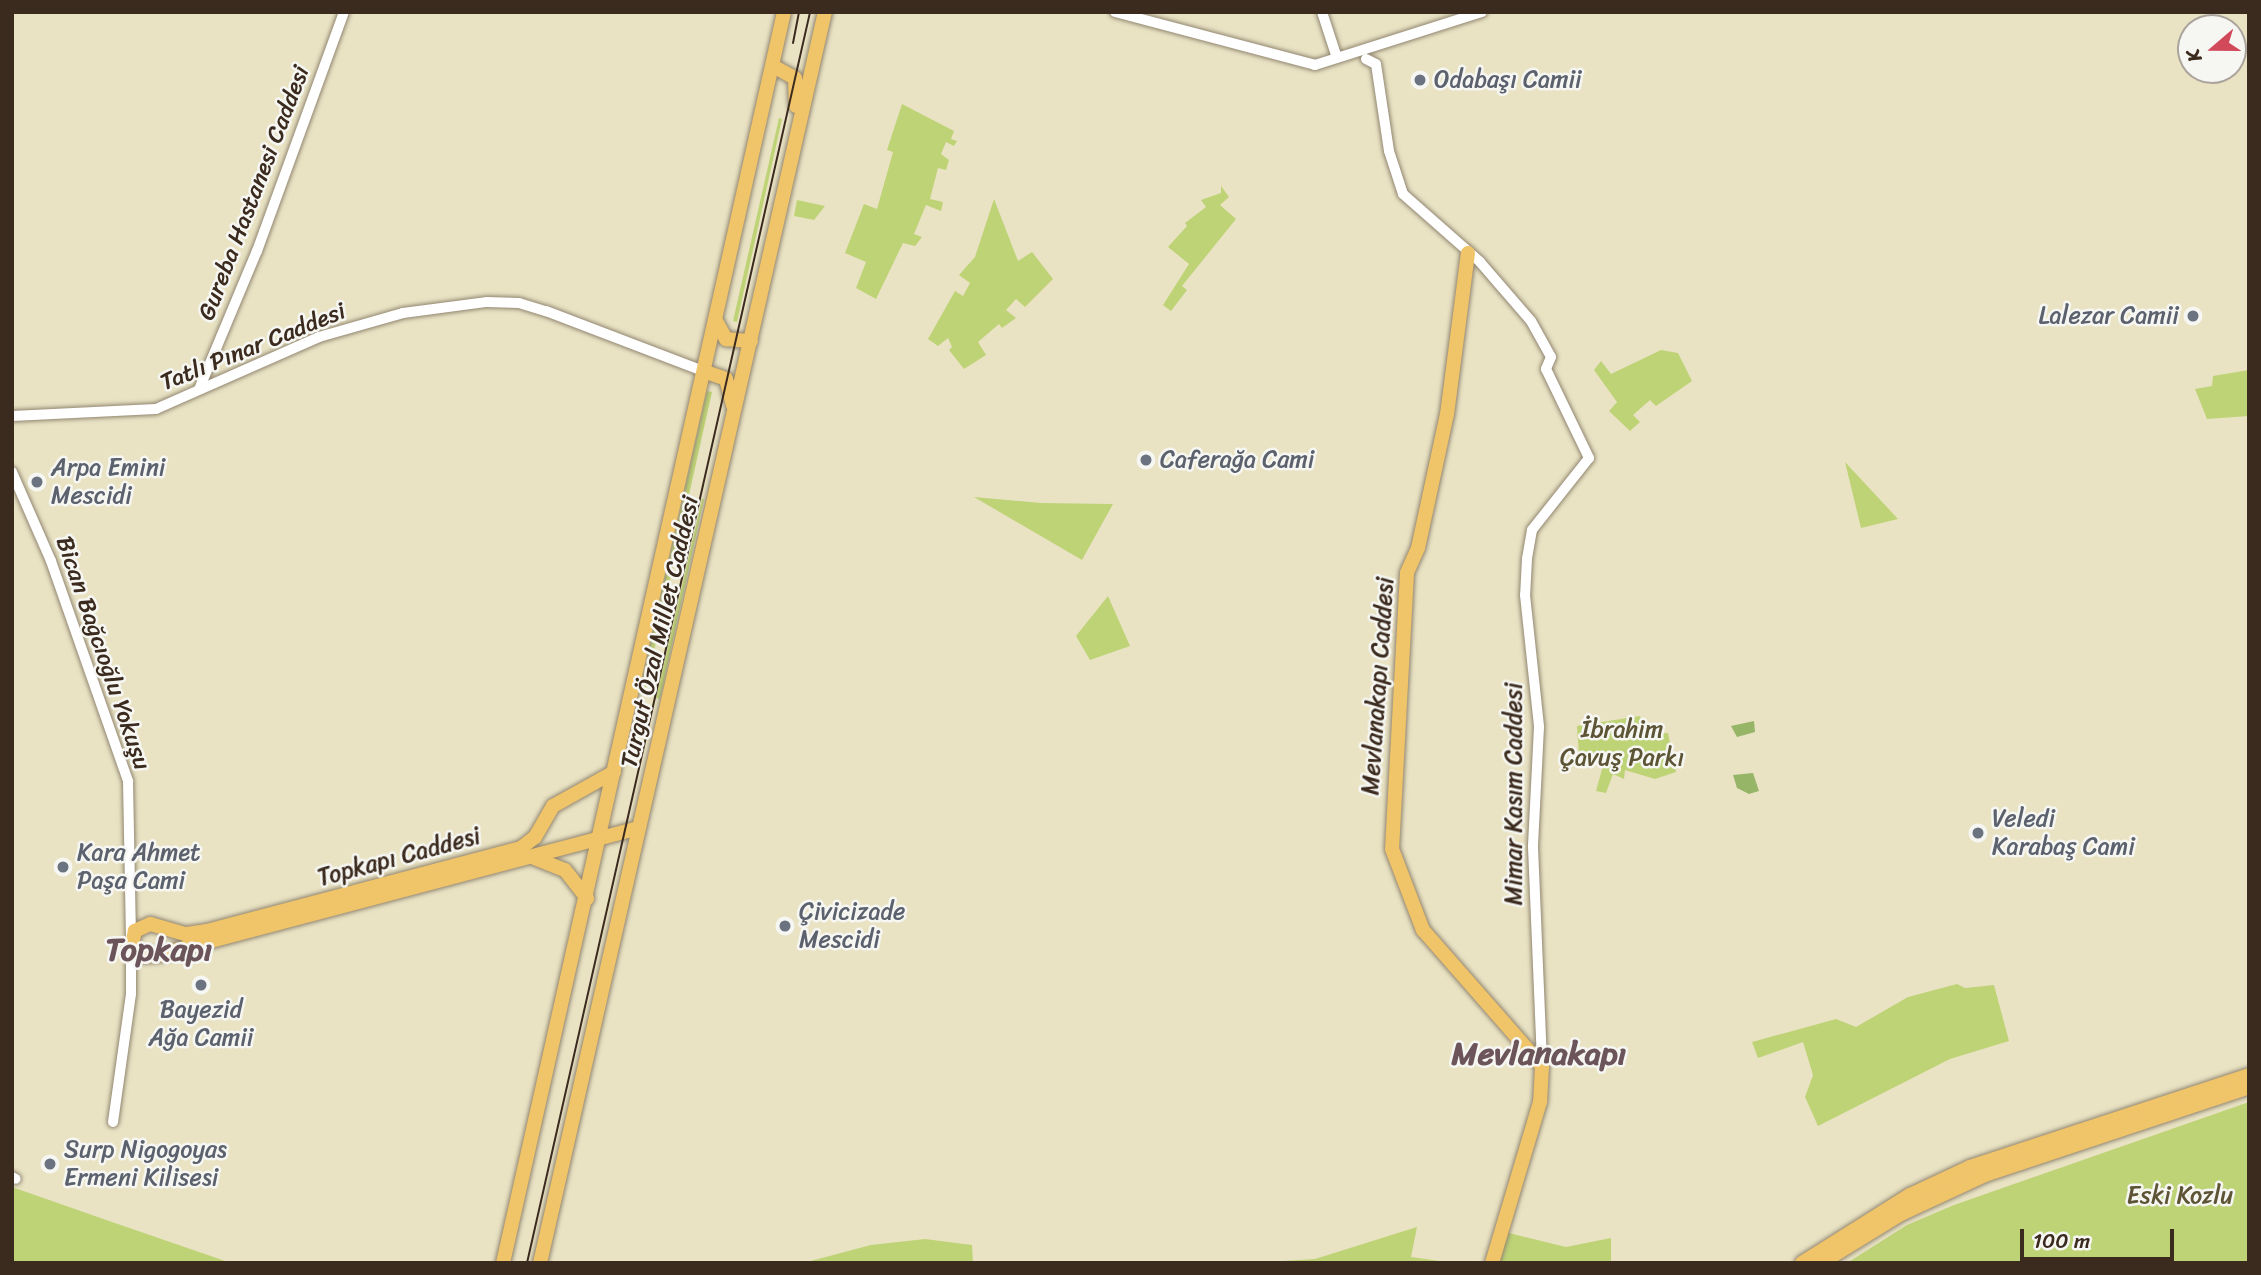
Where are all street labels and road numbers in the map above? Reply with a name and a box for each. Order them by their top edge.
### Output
street label: Gureba Hastanesi Caddesi [192,60,316,326]
street label: Tatlı Pınar Caddesi [156,297,350,397]
street label: Turgut Özal Millet Caddesi [615,494,705,770]
street label: Bican Bağcıoğlu Yokuşu [49,532,157,774]
street label: Mevlanakapı Caddesi [1356,576,1400,796]
street label: Mimar Kasım Caddesi [1500,683,1528,905]
street label: Topkapı Caddesi [314,821,484,893]

